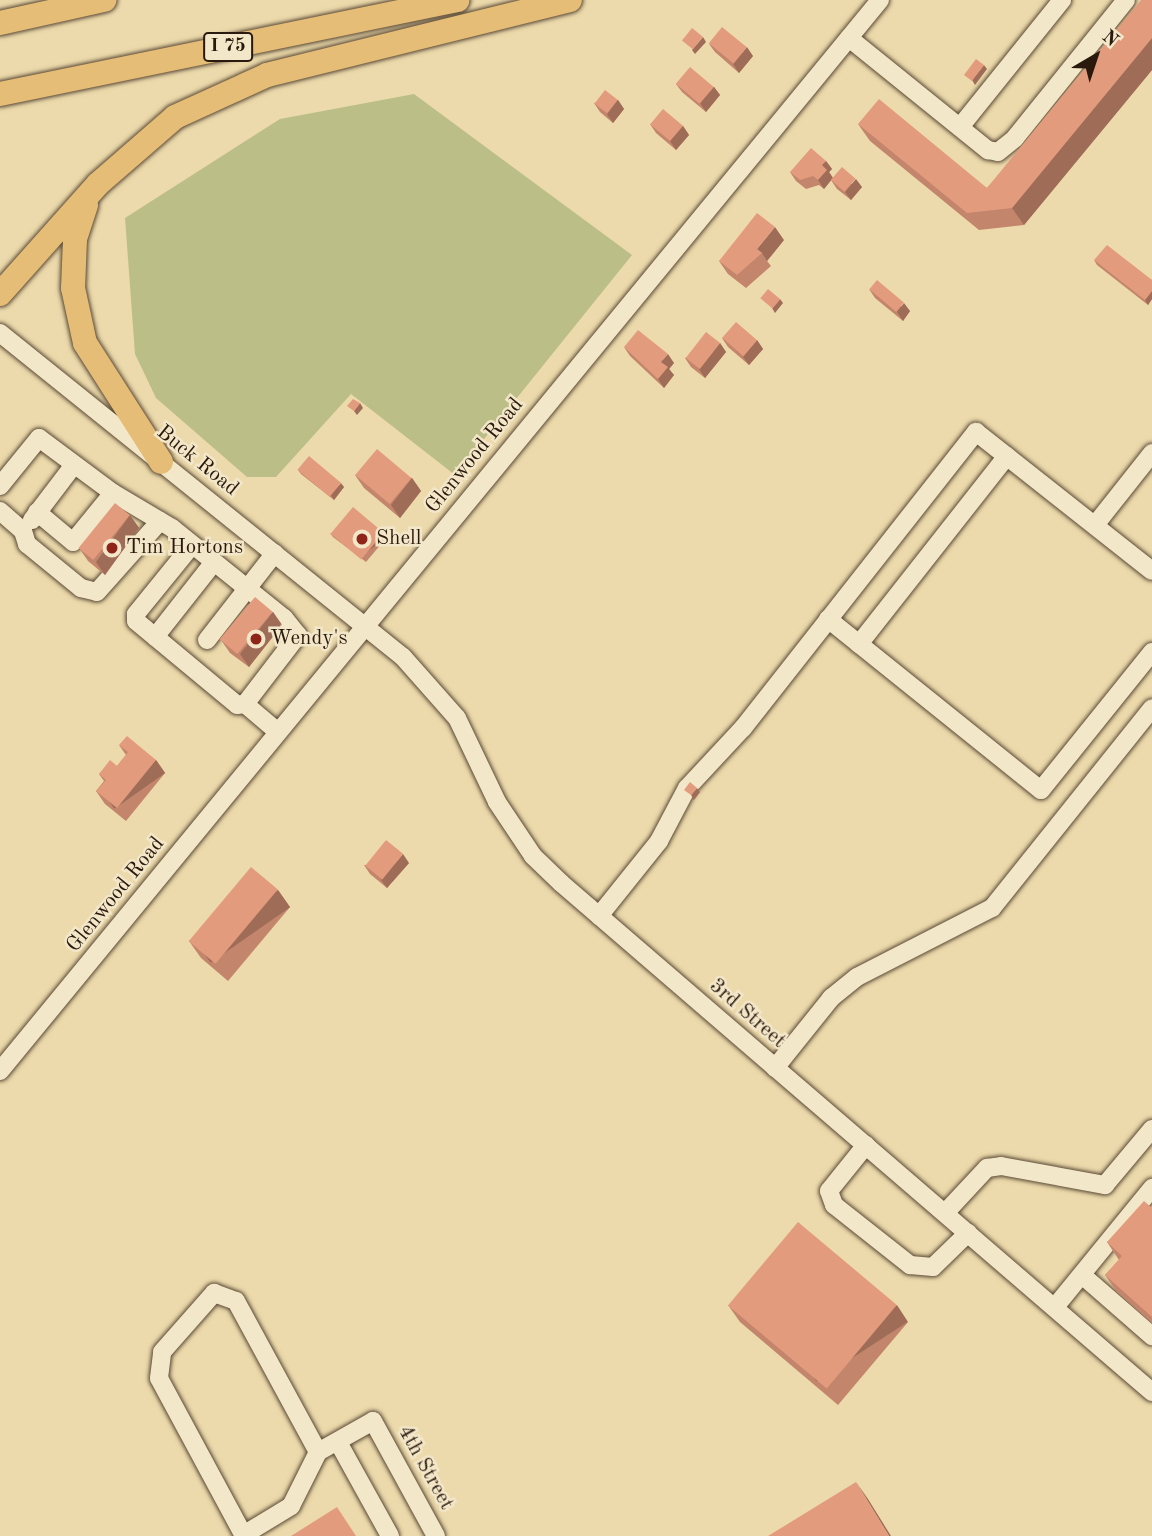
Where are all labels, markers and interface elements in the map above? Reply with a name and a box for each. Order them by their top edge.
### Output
north arrow [1061,21,1131,91]
text: N [1098,27,1121,51]
road number: I 75 [202,32,254,62]
street label: Glenwood Road [421,393,529,519]
street label: Buck Road [151,420,243,502]
place label: Shell [376,526,421,552]
marker: Shell [354,531,370,547]
place label: Tim Hortons [126,535,243,561]
marker: Tim Hortons [104,540,120,556]
place label: Wendy's [270,626,348,652]
marker: Wendy's [248,631,264,647]
street label: Glenwood Road [62,832,170,958]
street label: 3rd Street [704,974,790,1054]
street label: 4th Street [392,1421,458,1515]

